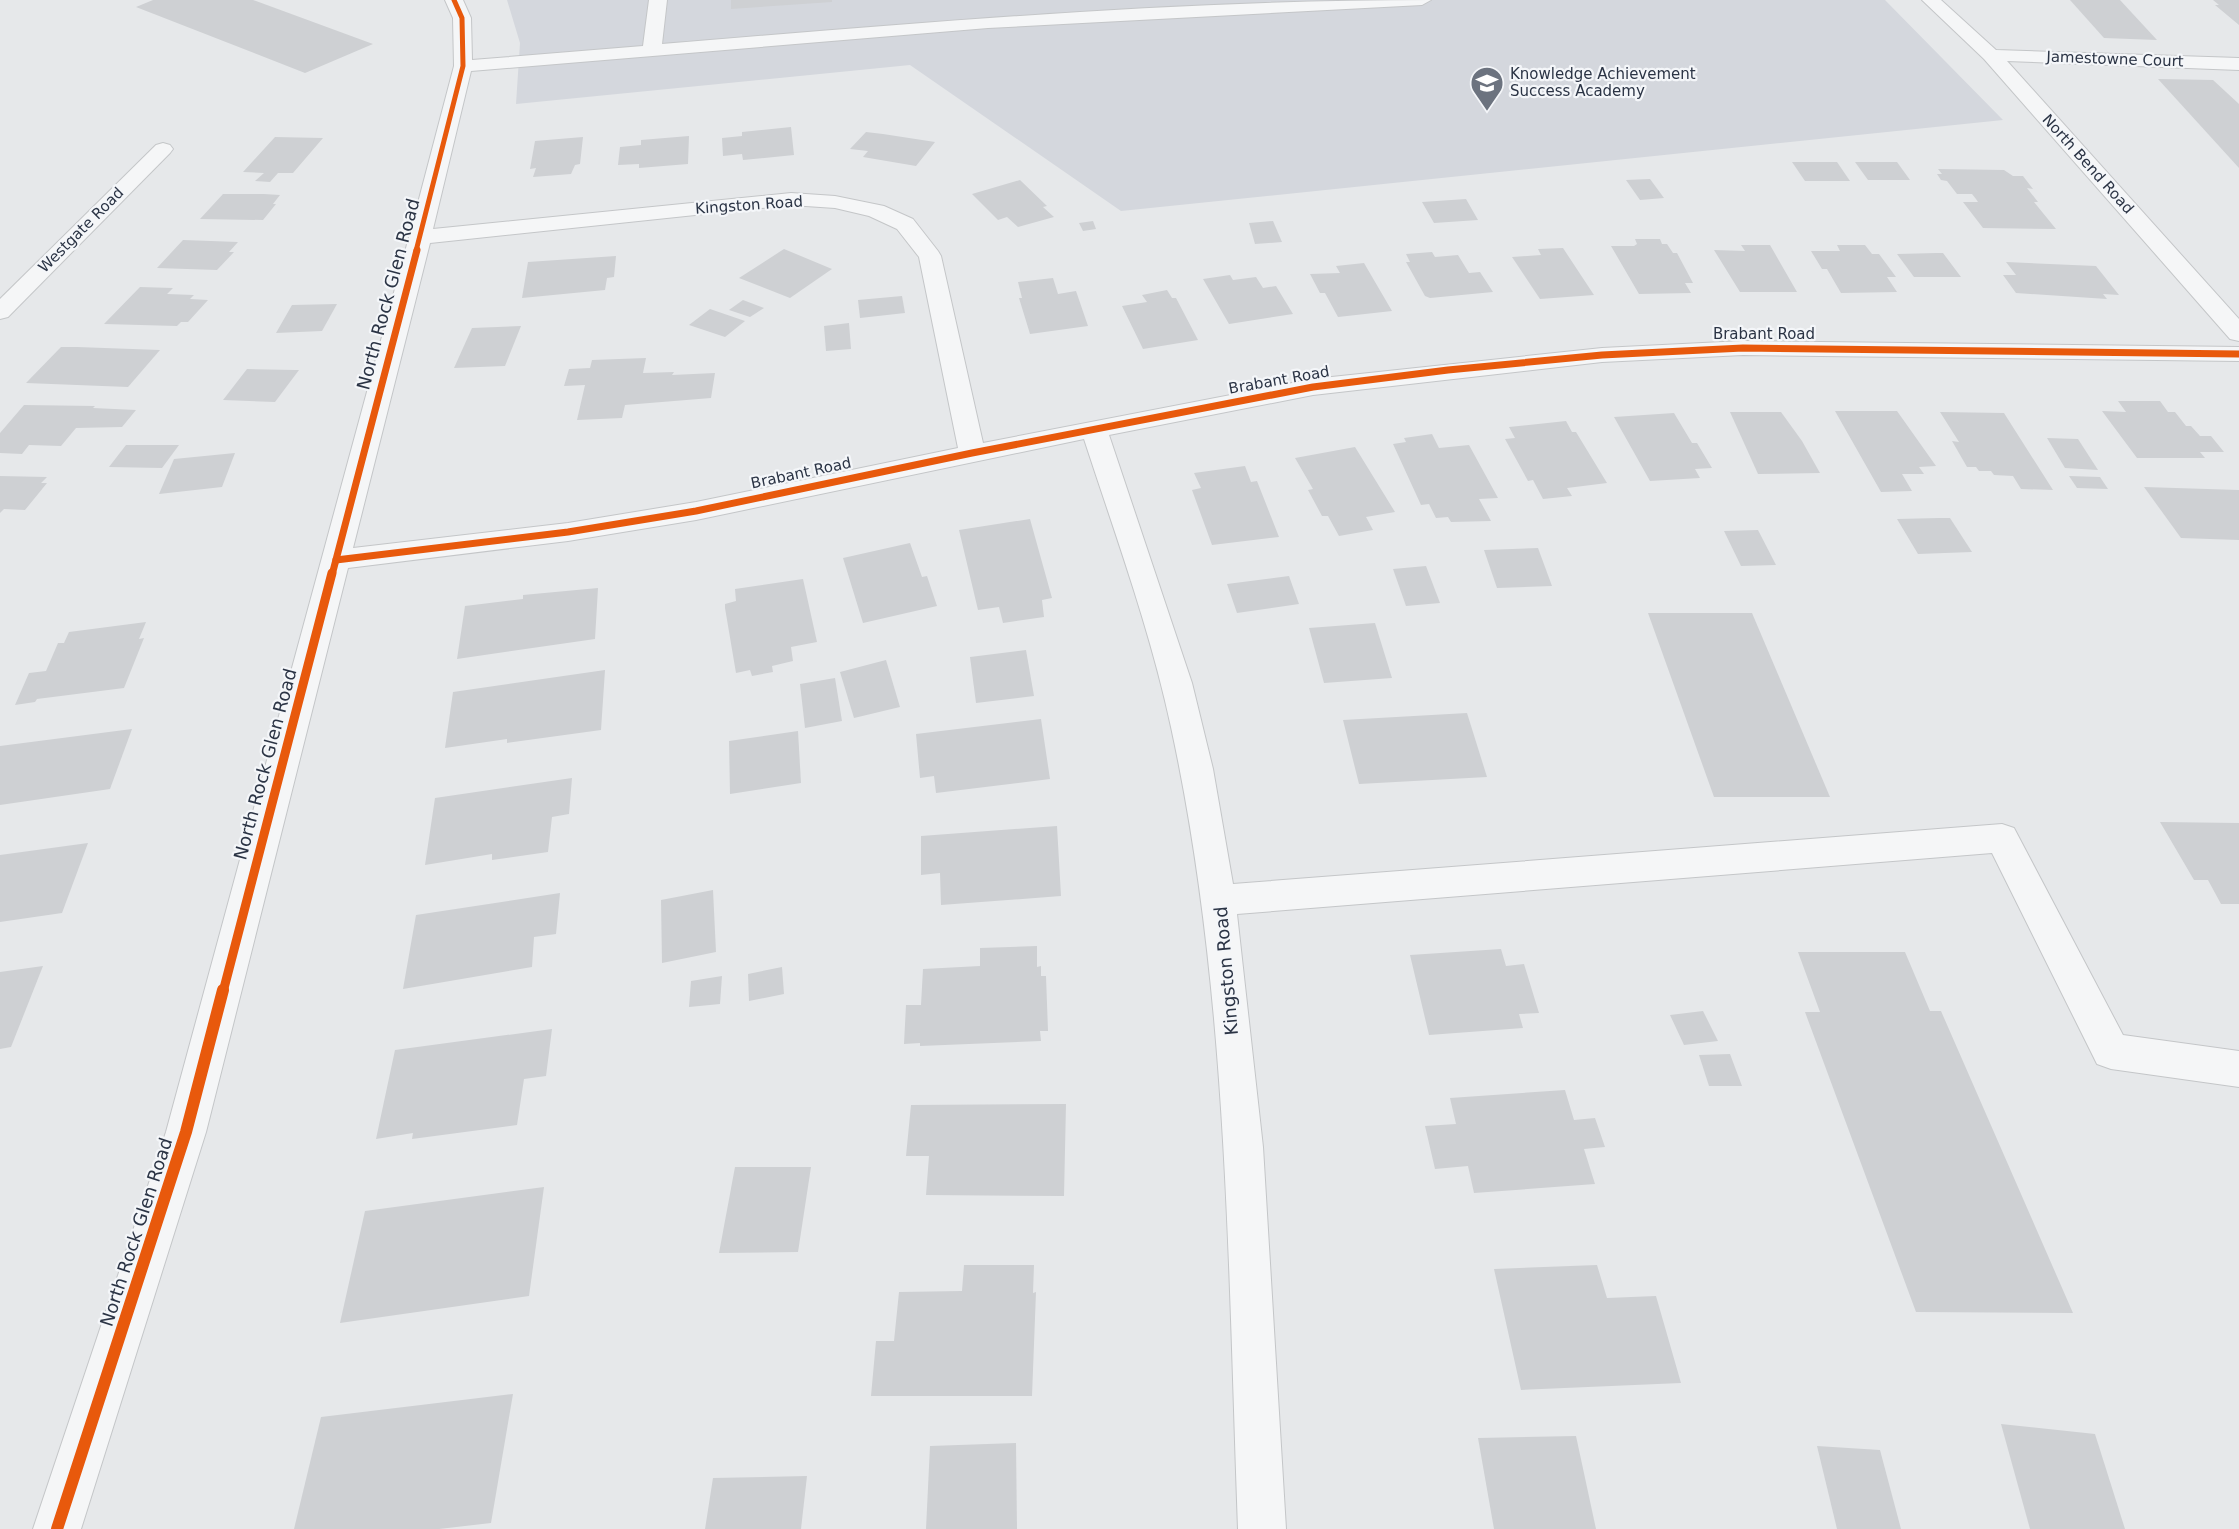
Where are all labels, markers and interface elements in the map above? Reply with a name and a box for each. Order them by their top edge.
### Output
street label: Jamestowne Court [2045,48,2184,70]
school or university icon: Knowledge Achievement Success Academy [1469,65,1505,112]
place label: Knowledge Achievement Success Academy [1510,65,1696,100]
street label: North Bend Road [2039,111,2137,217]
street label: Westgate Road [35,184,127,276]
street label: Kingston Road [695,192,803,218]
street label: North Rock Glen Road [352,196,424,392]
street label: Brabant Road [1713,325,1815,343]
street label: Brabant Road [1227,362,1331,398]
street label: Brabant Road [749,454,853,492]
street label: North Rock Glen Road [229,666,301,862]
street label: Kingston Road [1210,906,1242,1036]
street label: North Rock Glen Road [96,1135,176,1329]

